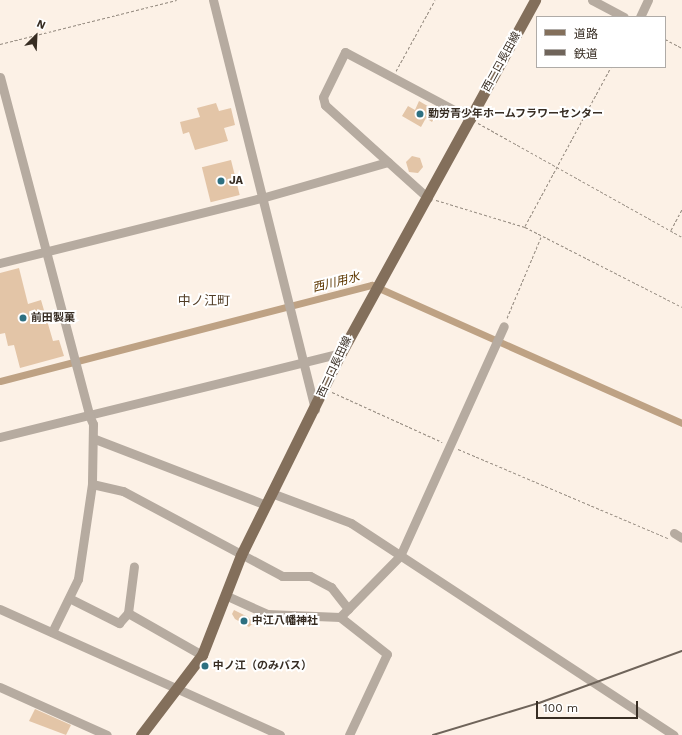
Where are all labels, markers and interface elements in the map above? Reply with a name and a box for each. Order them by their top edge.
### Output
north arrow [16,16,56,56]
legend [536,16,666,68]
text: N [35,17,47,32]
text: 道路 [574,27,598,41]
street label: 西二口長田線 [480,30,524,94]
text: 鉄道 [574,47,598,61]
place label: 勤労青少年ホームフラワーセンター [428,107,604,121]
marker: 勤労青少年ホームフラワーセンター [415,109,425,119]
place label: JA [229,174,243,188]
marker: JA [216,176,226,186]
water label: 西川用水 [311,270,361,296]
district label: 中ノ江町 [178,293,230,309]
place label: 前田製菓 [31,311,75,325]
marker: 前田製菓 [18,313,28,323]
street label: 西二口長田線 [315,334,355,400]
place label: 中江八幡神社 [252,614,318,628]
marker: 中江八幡神社 [239,616,249,626]
place label: 中ノ江（のみバス） [213,659,312,673]
marker: 中ノ江（のみバス） [200,661,210,671]
scale bar [538,693,640,719]
text: 100 m [543,701,578,715]

